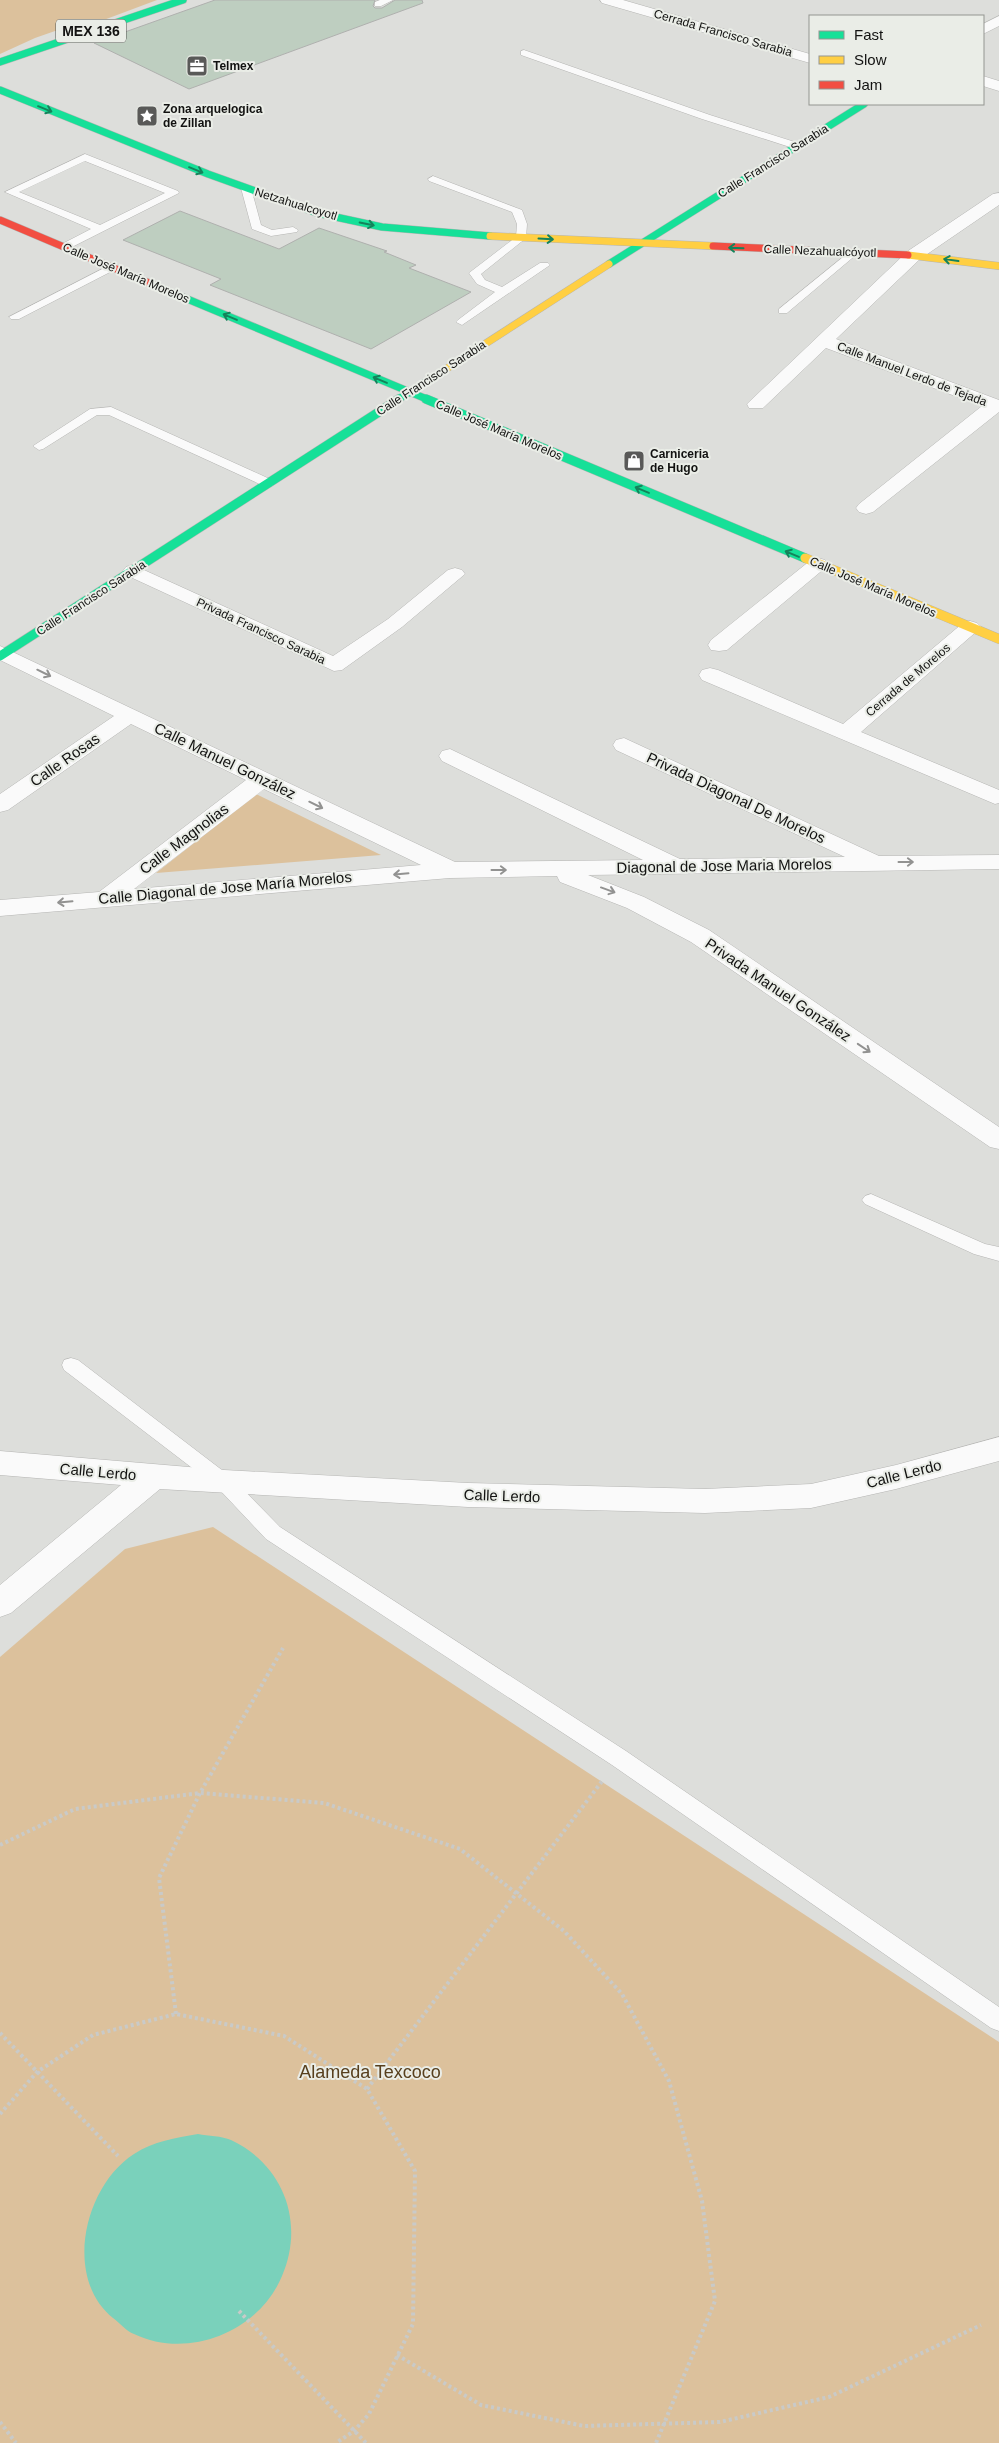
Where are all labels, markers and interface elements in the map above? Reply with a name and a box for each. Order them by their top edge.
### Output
street label: Cerrada Francisco Sarabia [652,7,794,60]
legend [809,15,984,105]
road number: MEX 136 [56,20,126,42]
text: Fast [854,26,884,43]
text: Slow [854,51,887,68]
office icon: Telmex [185,54,209,78]
place label: Telmex [213,59,254,73]
text: Jam [854,76,882,93]
place label: Zona arquelogica de Zillan [163,102,263,130]
place icon: Zona arquelogica de Zillan [135,104,159,128]
one-way arrow [37,105,52,114]
street label: Calle Francisco Sarabia [715,121,831,201]
one-way arrow [188,165,203,175]
street label: Netzahualcoyotl [253,185,339,223]
one-way arrow [359,220,375,229]
one-way arrow [538,234,554,243]
street label: Calle José María Morelos [61,240,191,306]
street label: Calle Nezahualcóyotl [763,242,877,260]
one-way arrow [728,243,744,252]
one-way arrow [943,254,959,264]
one-way arrow [223,312,238,321]
street label: Calle Francisco Sarabia [374,337,489,419]
street label: Calle Manuel Lerdo de Tejada [835,339,989,409]
one-way arrow [373,375,388,384]
street label: Calle José María Morelos [434,397,564,463]
place label: Carniceria de Hugo [650,447,709,475]
shop icon: Carniceria de Hugo [622,449,646,473]
one-way arrow [635,485,650,495]
one-way arrow [785,548,800,558]
street label: Calle José María Morelos [808,554,938,620]
street label: Calle Francisco Sarabia [34,557,149,639]
street label: Privada Francisco Sarabia [194,595,328,667]
street label: Cerrada de Morelos [863,641,953,719]
one-way arrow [36,669,51,679]
street label: Calle Manuel González [152,719,299,802]
street label: Calle Rosas [27,729,103,790]
street label: Privada Diagonal De Morelos [644,749,828,846]
street label: Calle Magnolias [136,800,231,878]
one-way arrow [308,801,323,811]
street label: Diagonal de Jose Maria Morelos [616,855,832,876]
one-way arrow [898,857,914,867]
one-way arrow [490,865,506,875]
street label: Calle Diagonal de Jose María Morelos [98,868,352,907]
one-way arrow [394,869,410,879]
one-way arrow [600,886,615,895]
one-way arrow [57,897,73,907]
street label: Privada Manuel González [702,935,854,1045]
one-way arrow [857,1043,871,1053]
street label: Calle Lerdo [865,1456,943,1491]
street label: Calle Lerdo [59,1460,137,1483]
street label: Calle Lerdo [463,1486,541,1505]
park label: Alameda Texcoco [299,2062,441,2082]

